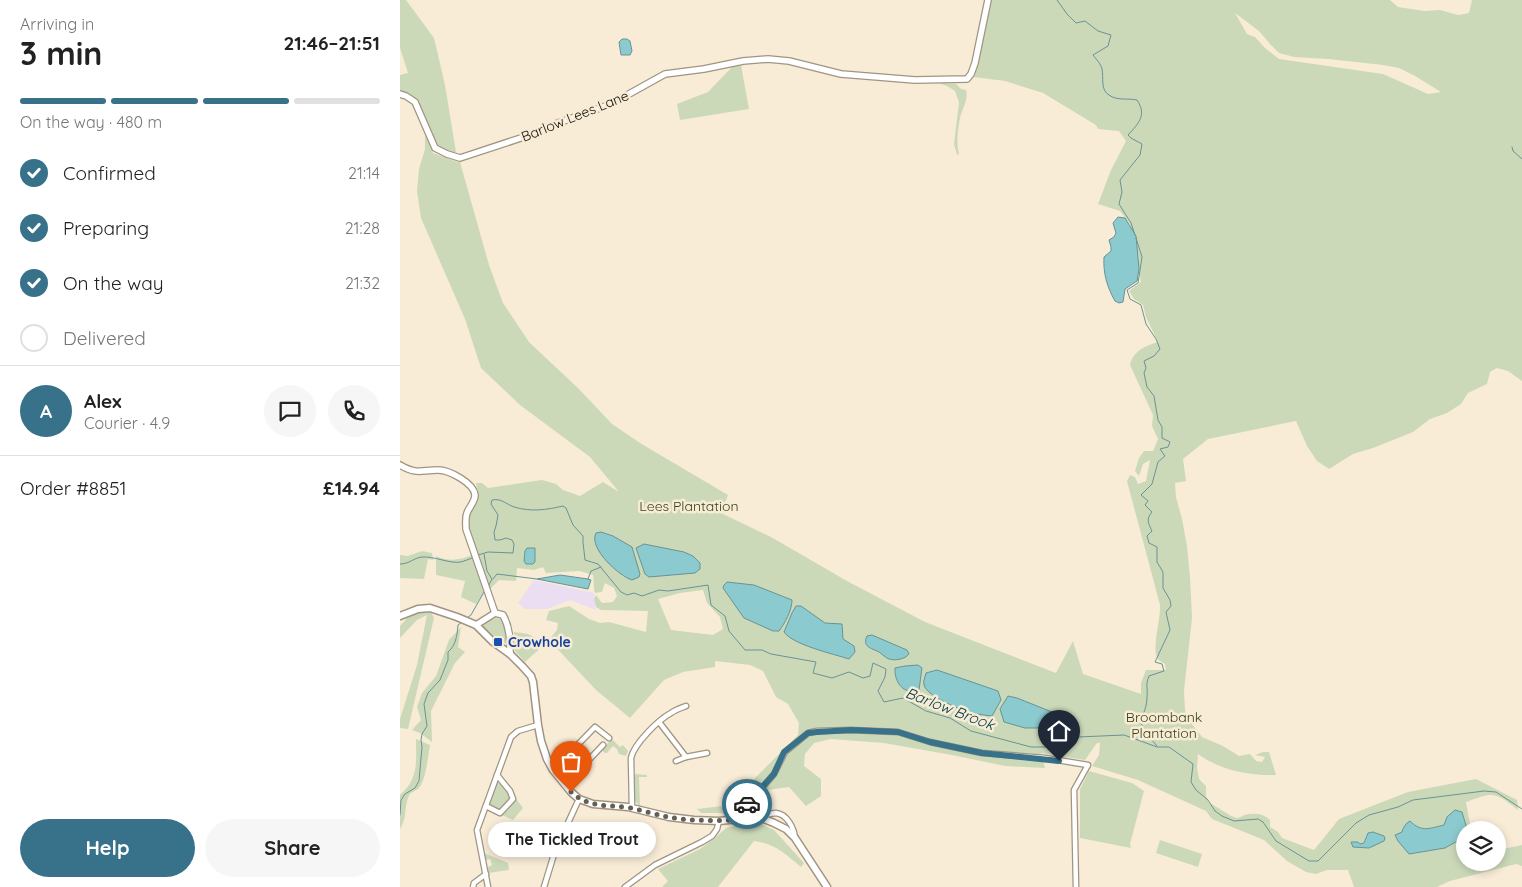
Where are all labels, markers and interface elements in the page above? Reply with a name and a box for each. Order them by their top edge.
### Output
text: Arriving in [20,14,94,34]
text: 21:46–21:51 [283,31,380,55]
text: 3 min [20,33,102,73]
street label: Barlow Lees Lane [519,86,632,146]
text: On the way · 480 m [20,112,162,132]
icon: check [20,159,48,187]
text: Confirmed [63,161,156,185]
text: 21:14 [348,163,380,183]
icon: check [20,214,48,242]
text: Preparing [63,216,149,240]
text: 21:28 [345,218,380,238]
icon: check [20,269,48,297]
text: On the way [63,271,164,295]
text: 21:32 [345,273,380,293]
text: Delivered [63,326,146,350]
button: chat [264,385,316,437]
button: phone [328,385,380,437]
text: Alex [84,389,122,413]
text: A [40,399,52,423]
text: Courier · 4.9 [84,413,170,433]
text: Order #8851 [20,476,127,500]
text: £14.94 [323,476,380,500]
park label: Lees Plantation [639,497,739,515]
place label: Crowhole [508,633,571,651]
marker: Crowhole [492,636,504,648]
water label: Barlow Brook [903,683,999,735]
park label: Broombank Plantation [1126,708,1202,742]
pin [1038,710,1080,761]
icon: home [1045,717,1073,745]
pin [550,741,592,792]
icon: bag [557,748,585,776]
courier [722,779,772,829]
icon: car [733,790,761,818]
button: Help [20,819,195,877]
button: Share [205,819,380,877]
map controls [1456,821,1506,871]
button: layers [1456,821,1506,871]
callout: The Tickled Trout [487,822,655,857]
text: The Tickled Trout [505,829,639,849]

